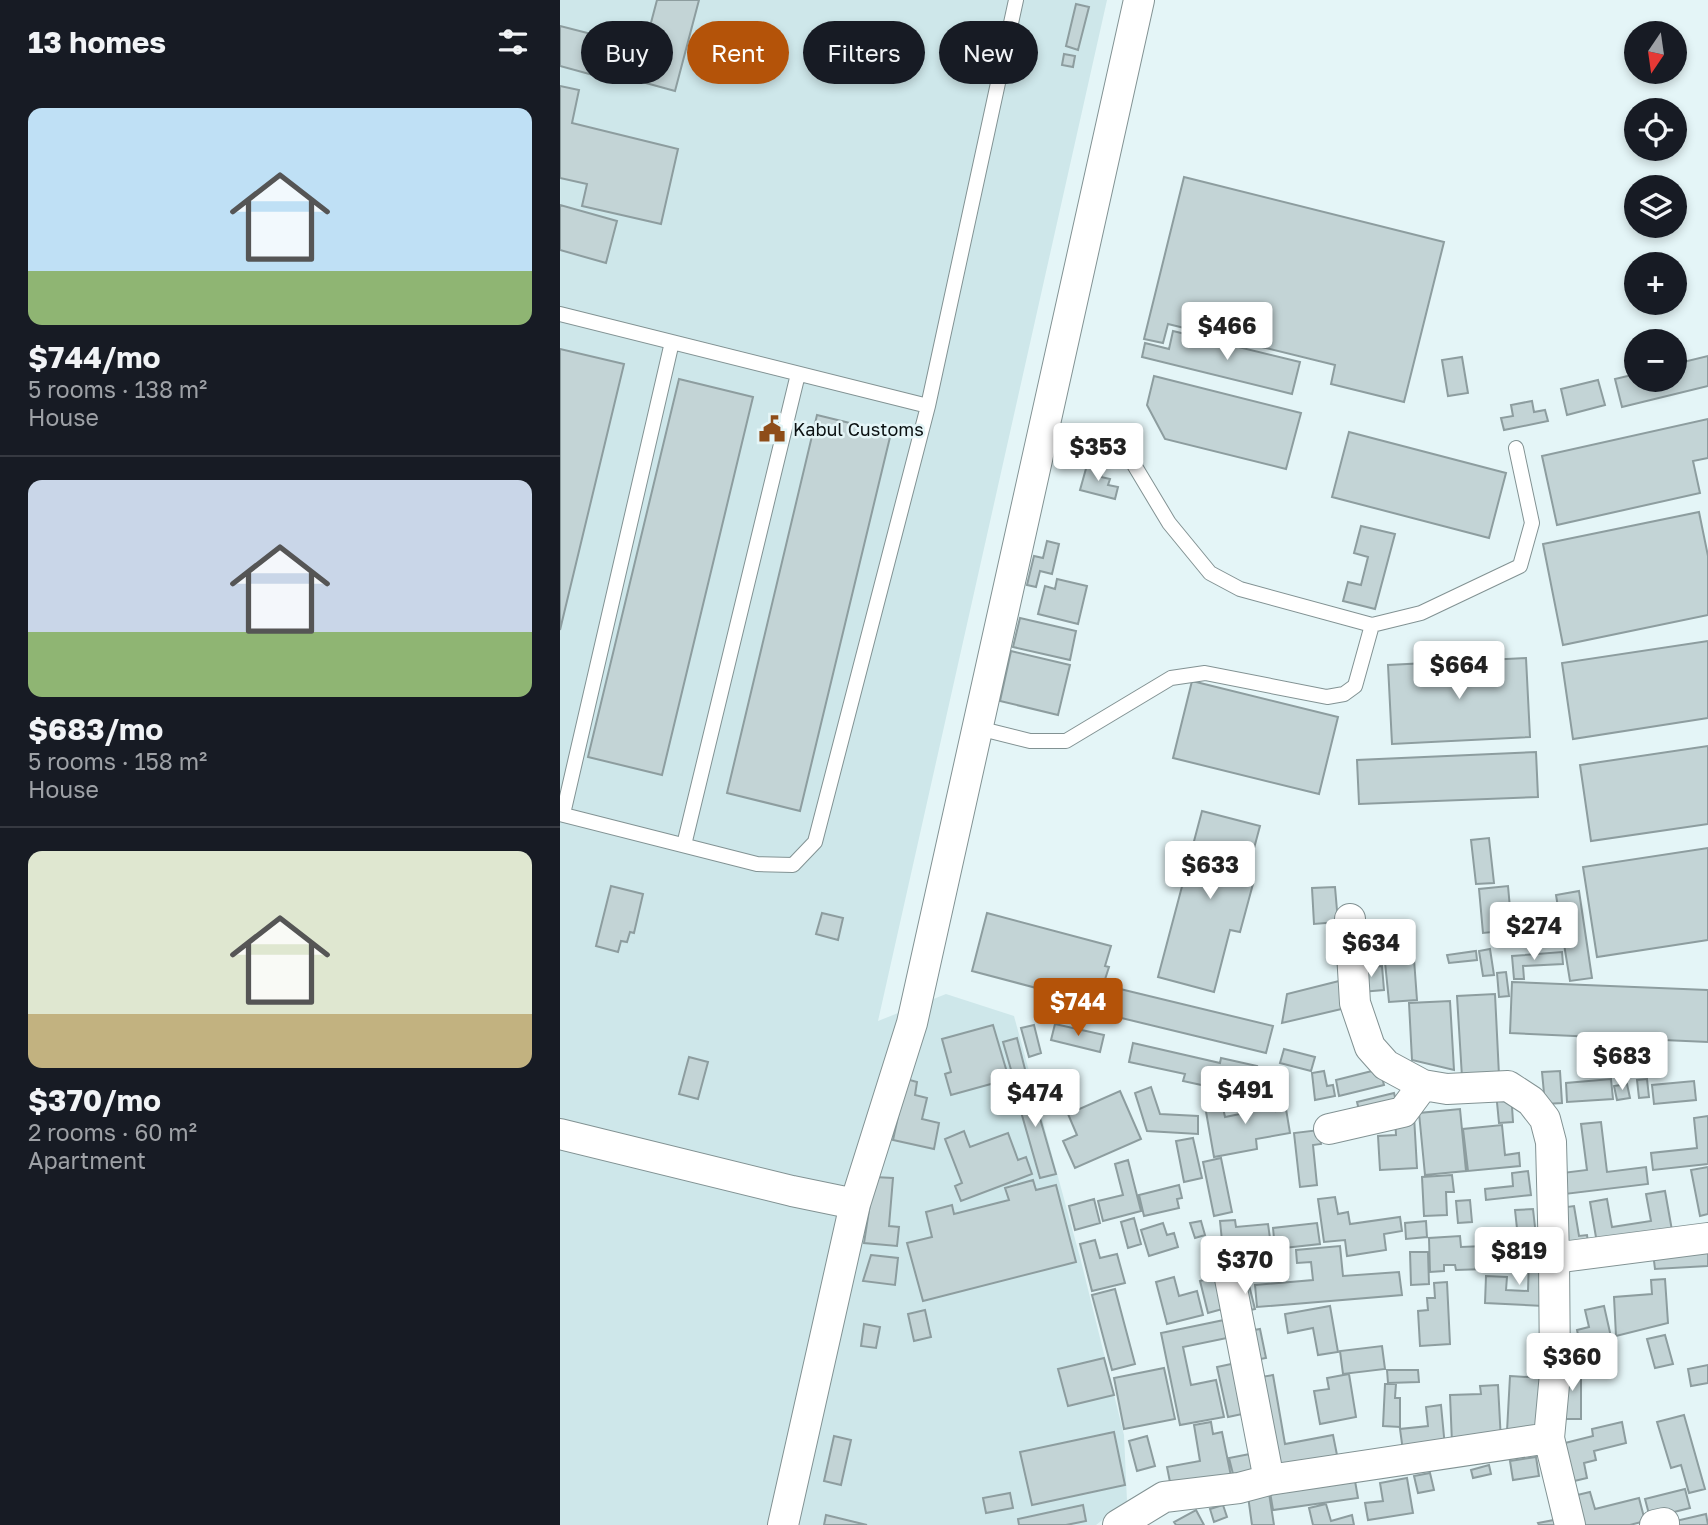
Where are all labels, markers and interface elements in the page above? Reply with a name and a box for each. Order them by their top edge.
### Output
chip: Buy [581,21,673,84]
chip: Rent [687,21,789,84]
chip: Filters [803,21,925,84]
chip: New [939,21,1038,84]
north arrow [1624,21,1687,84]
map controls [1624,21,1687,392]
icon: filters [494,23,532,61]
text: 13 homes [28,24,166,60]
button: locate [1624,98,1687,161]
icon: home [217,154,343,280]
button: layers [1624,175,1687,238]
button: + [1624,252,1687,315]
pin: $466 [1186,302,1268,362]
text: $466 [1198,311,1257,339]
button: − [1624,329,1687,392]
text: $744/mo [28,339,161,375]
text: 5 rooms · 138 m² [28,375,207,403]
text: House [28,403,99,431]
public building icon: Kabul Customs [757,414,787,444]
place label: Kabul Customs [793,418,924,440]
pin: $353 [1057,424,1139,483]
text: $353 [1069,432,1127,460]
icon: home [217,526,343,652]
pin: $664 [1418,642,1500,701]
text: $664 [1430,650,1489,678]
text: $683/mo [28,711,163,747]
text: 5 rooms · 158 m² [28,747,207,775]
text: House [28,775,99,803]
pin: $633 [1169,842,1251,901]
text: $633 [1181,850,1239,878]
icon: home [217,897,343,1023]
pin: $274 [1493,902,1575,962]
text: $274 [1506,911,1562,939]
pin: $634 [1330,920,1412,979]
text: $634 [1342,928,1400,956]
pin: $744 [1037,978,1119,1038]
text: $744 [1050,987,1106,1015]
pin: $683 [1581,1032,1663,1092]
text: $683 [1593,1041,1651,1069]
pin: $491 [1204,1066,1286,1126]
pin: $474 [994,1070,1076,1129]
text: $491 [1217,1075,1273,1103]
text: $474 [1007,1078,1063,1106]
text: $370/mo [28,1082,161,1118]
text: 2 rooms · 60 m² [28,1118,197,1146]
text: Apartment [28,1146,146,1174]
pin: $819 [1478,1228,1560,1287]
pin: $370 [1204,1236,1286,1296]
text: $819 [1491,1236,1547,1264]
text: $370 [1217,1245,1273,1273]
pin: $360 [1531,1334,1613,1393]
text: $360 [1543,1342,1602,1370]

